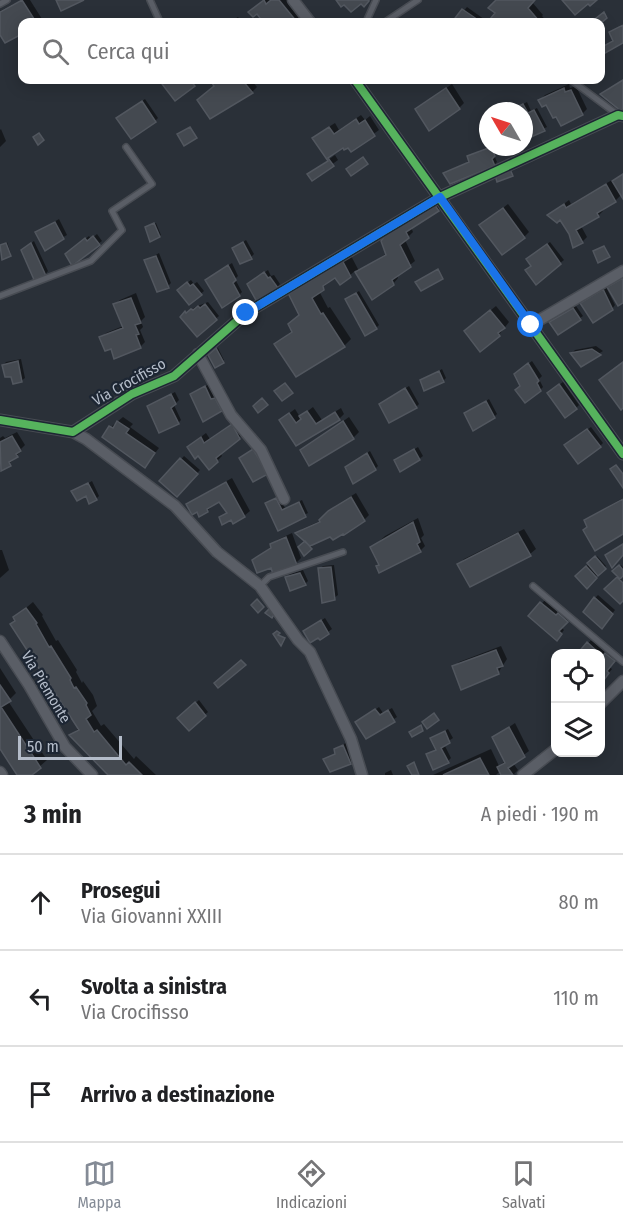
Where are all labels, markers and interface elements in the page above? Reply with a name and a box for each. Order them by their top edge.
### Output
search box [18,18,605,84]
icon: search [39,35,72,68]
text: Cerca qui [87,38,170,65]
north arrow [479,102,533,156]
route end [232,299,258,325]
route start [517,311,543,337]
street label: Via Crocifisso [89,354,169,410]
street label: Via Piemonte [17,648,75,726]
map controls [551,649,605,757]
button: locate [551,649,605,703]
button: layers [551,703,605,757]
scale bar [18,733,122,760]
text: 50 m [27,737,59,756]
text: 3 min [24,799,82,830]
text: A piedi · 190 m [481,802,599,826]
text: Prosegui [81,877,160,904]
icon: ahead [24,886,57,919]
text: 80 m [559,890,599,914]
text: Via Giovanni XXIII [81,904,222,928]
text: Svolta a sinistra [81,973,227,1000]
icon: left [24,982,57,1015]
text: 110 m [553,986,599,1010]
text: Via Crocifisso [81,1000,189,1024]
icon: arrive [24,1078,57,1111]
text: Arrivo a destinazione [81,1081,275,1108]
tab: Mappa [77,1157,121,1212]
tab: Indicazioni [276,1157,347,1212]
tab: Salvati [502,1157,546,1212]

